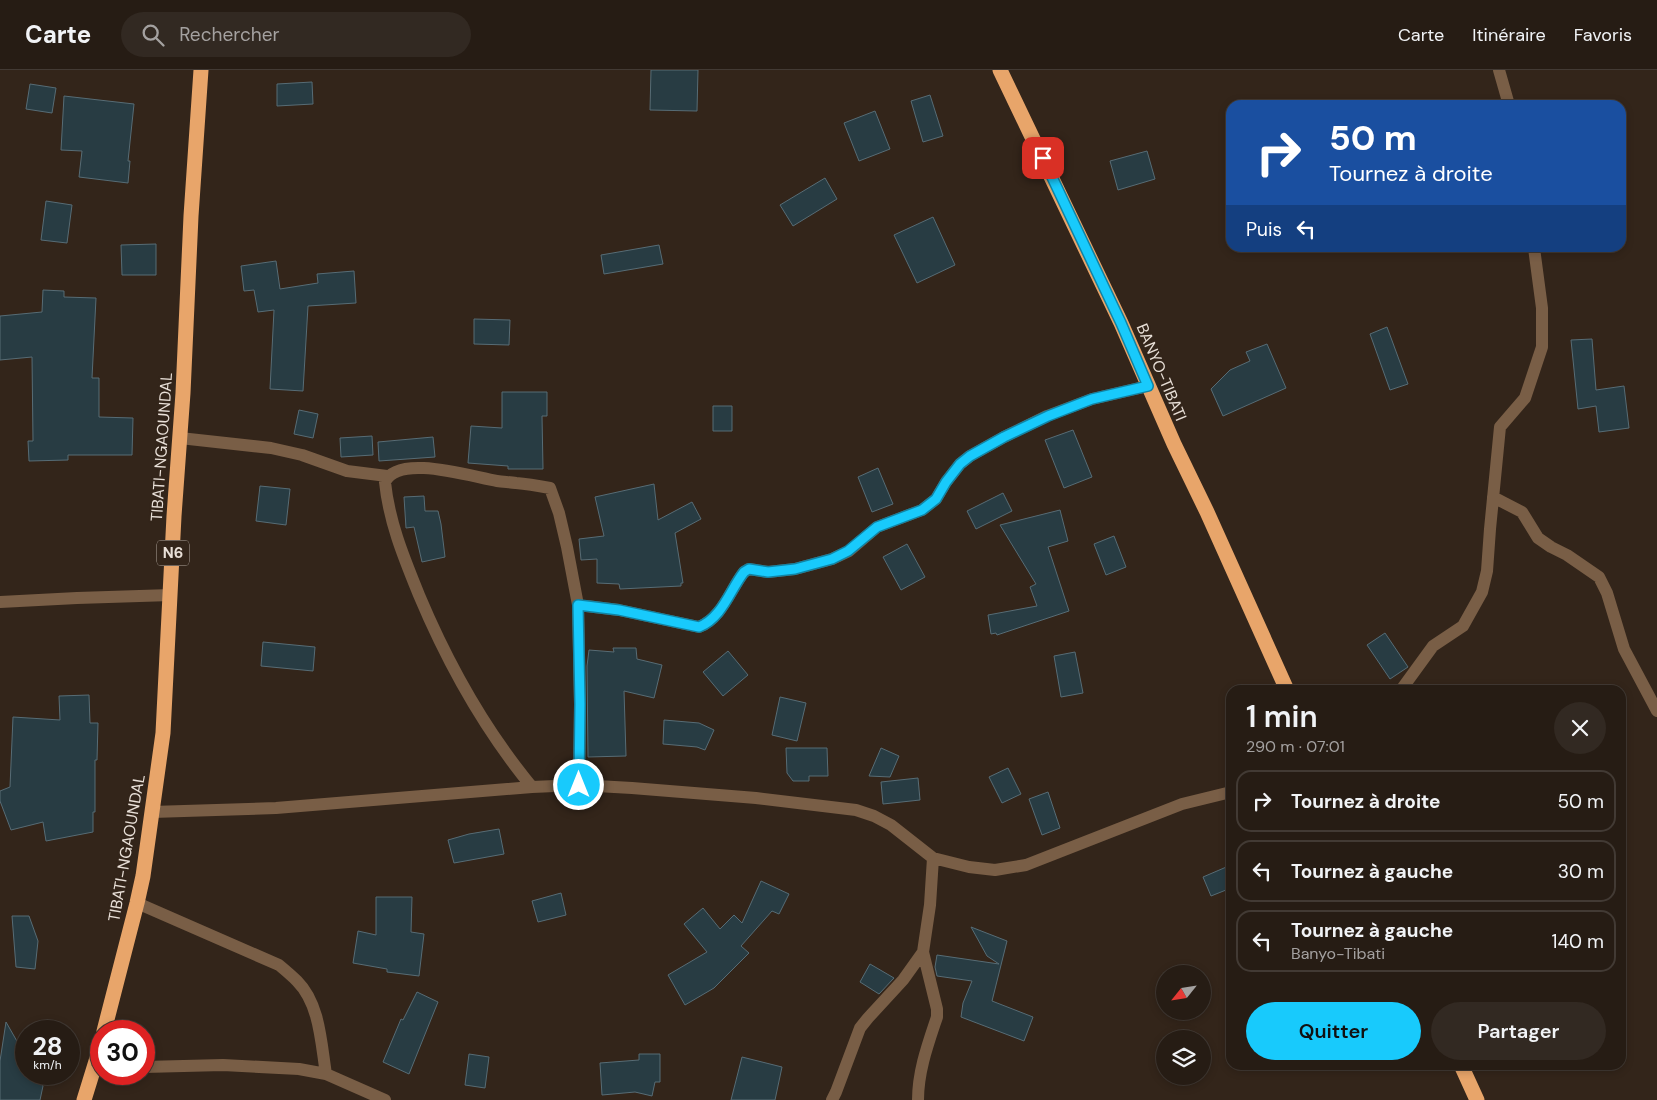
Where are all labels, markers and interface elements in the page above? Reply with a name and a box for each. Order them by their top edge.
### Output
search box [121,12,471,57]
text: Carte [25,19,91,50]
icon: search [139,21,167,49]
text: Rechercher [179,22,280,47]
text: Carte [1398,23,1444,47]
text: Itinéraire [1472,23,1546,47]
text: Favoris [1574,23,1632,47]
text: 50 m [1329,115,1417,161]
icon: right [1246,120,1311,185]
pin [1022,137,1064,179]
icon: arrive [1029,144,1057,172]
text: Tournez à droite [1329,159,1493,188]
icon: left [1292,215,1320,243]
text: Puis [1246,217,1282,242]
street label: BANYO-TIBATI [1132,320,1192,424]
street label: TIBATI-NGAOUNDAL [146,372,177,522]
road number: N6 [157,540,189,566]
text: 1 min [1246,697,1318,736]
button: close [1554,702,1606,754]
text: 290 m · 07:01 [1246,736,1345,757]
position arrow [552,758,604,810]
street label: TIBATI-NGAOUNDAL [103,773,150,923]
icon: right [1248,787,1276,815]
text: Tournez à droite [1291,789,1441,814]
text: 50 m [1557,789,1604,814]
icon: left [1248,857,1276,885]
text: Tournez à gauche [1291,859,1453,884]
text: 30 m [1558,859,1604,884]
text: Tournez à gauche [1291,918,1453,943]
icon: left [1248,927,1276,955]
text: 140 m [1552,929,1604,954]
text: Banyo-Tibati [1291,943,1385,964]
north arrow [1156,965,1211,1020]
map controls [1156,965,1211,1085]
button: Quitter [1246,1002,1421,1060]
button: Partager [1431,1002,1606,1060]
speed limit sign: 30 [90,1020,155,1085]
text: 28 [32,1030,63,1063]
button: layers [1156,1030,1211,1085]
text: km/h [33,1057,62,1073]

